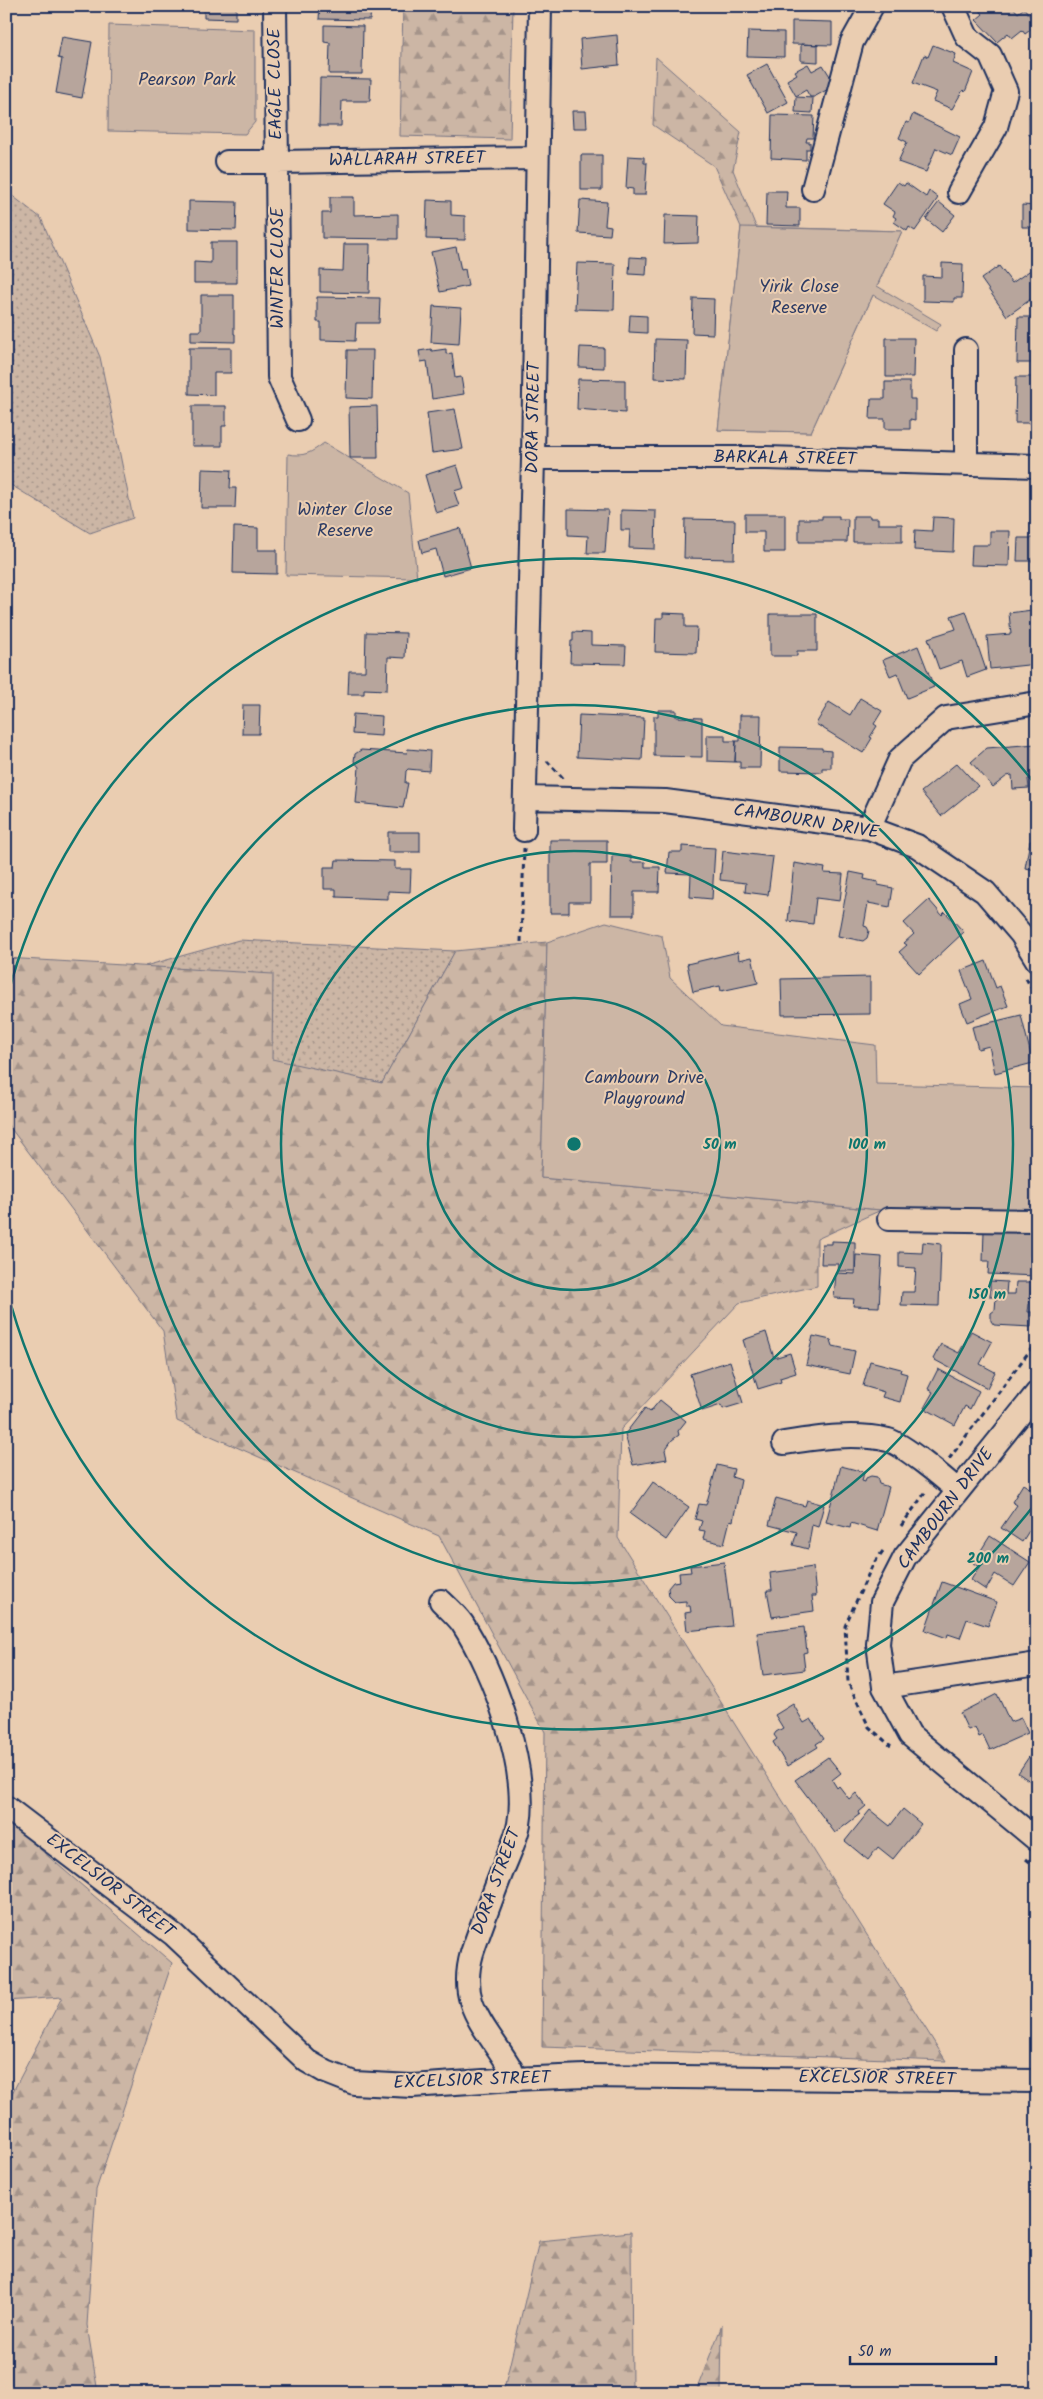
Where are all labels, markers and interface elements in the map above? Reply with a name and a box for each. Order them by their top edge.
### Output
street label: EAGLE CLOSE [261,27,291,140]
park label: Pearson Park [138,66,236,95]
street label: WALLARAH STREET [328,144,487,176]
street label: WINTER CLOSE [264,207,293,329]
park label: Yirik Close Reserve [759,273,839,323]
street label: DORA STREET [519,361,549,474]
street label: BARKALA STREET [713,443,858,475]
park label: Winter Close Reserve [297,496,393,546]
street label: CAMBOURN DRIVE [731,796,881,848]
park label: Cambourn Drive Playground [584,1064,704,1114]
text: 50 m [702,1133,737,1157]
text: 100 m [848,1133,886,1157]
centre of rings [565,1135,583,1153]
text: 150 m [968,1283,1006,1307]
street label: CAMBOURN DRIVE [890,1441,1002,1576]
text: 200 m [967,1547,1009,1571]
street label: DORA STREET [464,1823,530,1939]
street label: EXCELSIOR STREET [39,1826,182,1947]
street label: EXCELSIOR STREET [798,2063,957,2095]
street label: EXCELSIOR STREET [393,2064,552,2098]
scale bar [850,2334,997,2366]
text: 50 m [858,2340,892,2364]

